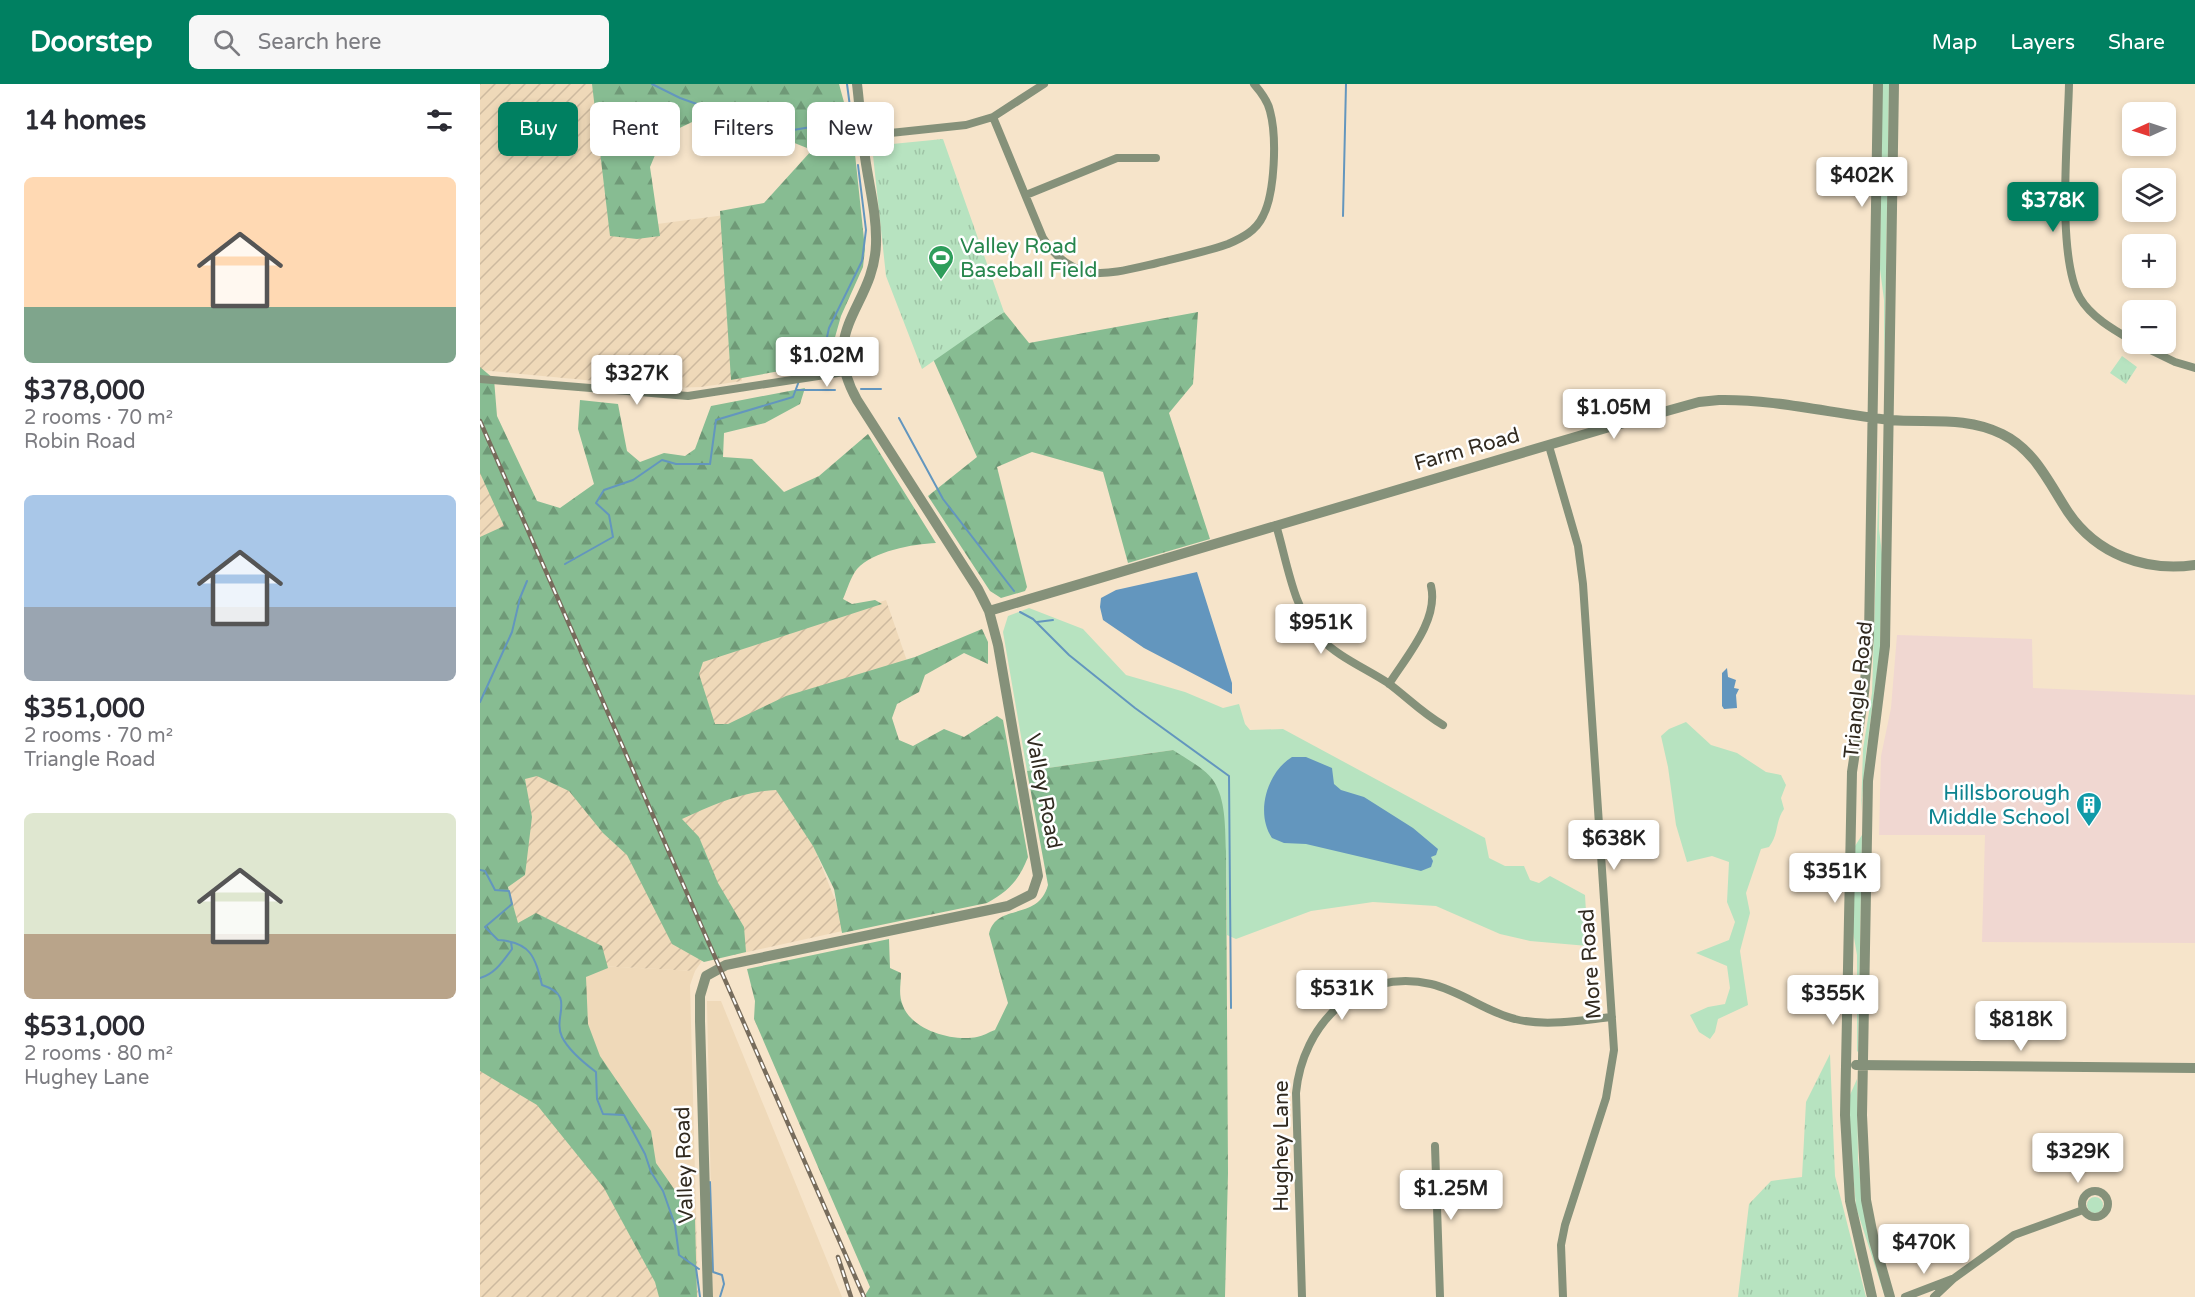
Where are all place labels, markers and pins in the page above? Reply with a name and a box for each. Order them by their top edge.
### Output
pin: $402K [1820,157,1904,208]
pin: $378K [2011,182,2095,233]
place label: Valley Road Baseball Field [960,234,1097,283]
sports icon: Valley Road Baseball Field [926,243,956,281]
pin: $1.02M [778,337,876,388]
pin: $327K [595,355,679,406]
pin: $1.05M [1565,389,1663,440]
pin: $951K [1279,604,1363,655]
place label: Hillsborough Middle School [1928,781,2070,830]
building icon: Hillsborough Middle School [2074,790,2104,828]
pin: $638K [1572,820,1656,871]
pin: $351K [1793,853,1877,904]
pin: $531K [1300,970,1384,1021]
pin: $355K [1791,975,1875,1026]
pin: $818K [1979,1001,2063,1052]
pin: $329K [2036,1133,2120,1184]
pin: $1.25M [1402,1170,1500,1221]
pin: $470K [1882,1224,1966,1275]

